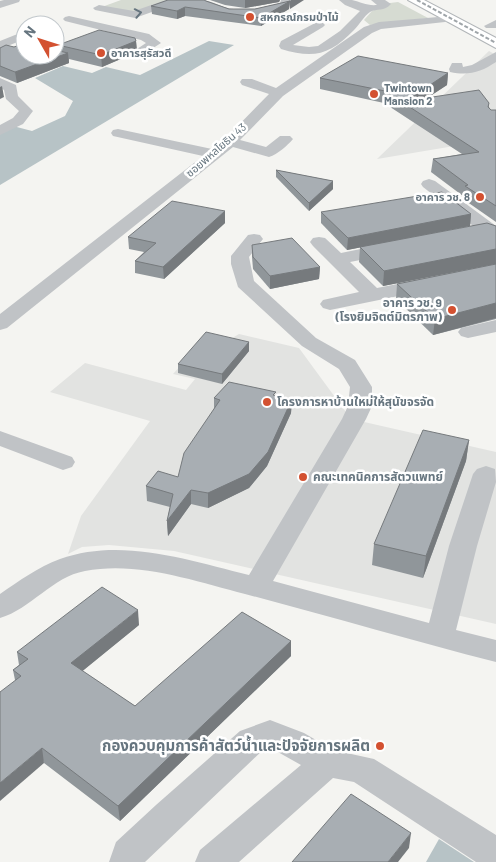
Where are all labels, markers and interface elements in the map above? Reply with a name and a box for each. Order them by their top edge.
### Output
one-way arrow [134,8,142,18]
place label: สหกรณ์กรมป่าไม้ [260,10,339,23]
marker: สหกรณ์กรมป่าไม้ [244,11,256,23]
north arrow [15,15,65,65]
text: N [20,23,39,40]
place label: อาคารสุรัสวดี [111,46,171,60]
marker: อาคารสุรัสวดี [95,47,107,59]
place label: Twintown Mansion 2 [384,81,433,107]
marker: Twintown Mansion 2 [368,88,380,100]
street label: ซอยพหลโยธิน 43 [183,120,248,179]
place label: อาคาร วช. 8 [416,190,470,203]
marker: อาคาร วช. 8 [474,191,486,203]
place label: อาคาร วช. 9 (โรงยิมจิตต์มิตรภาพ) [334,295,443,323]
marker: อาคาร วช. 9 (โรงยิมจิตต์มิตรภาพ) [446,304,458,316]
place label: โครงการหาบ้านใหม่ให้สุนัขจรจัด [277,394,434,409]
marker: โครงการหาบ้านใหม่ให้สุนัขจรจัด [261,396,273,408]
place label: คณะเทคนิคการสัตวแพทย์ [313,469,443,483]
marker: คณะเทคนิคการสัตวแพทย์ [297,471,309,483]
place label: กองควบคุมการค้าสัตว์น้ำและปัจจัยการผลิต [102,735,370,755]
marker: กองควบคุมการค้าสัตว์น้ำและปัจจัยการผลิต [374,740,386,752]

